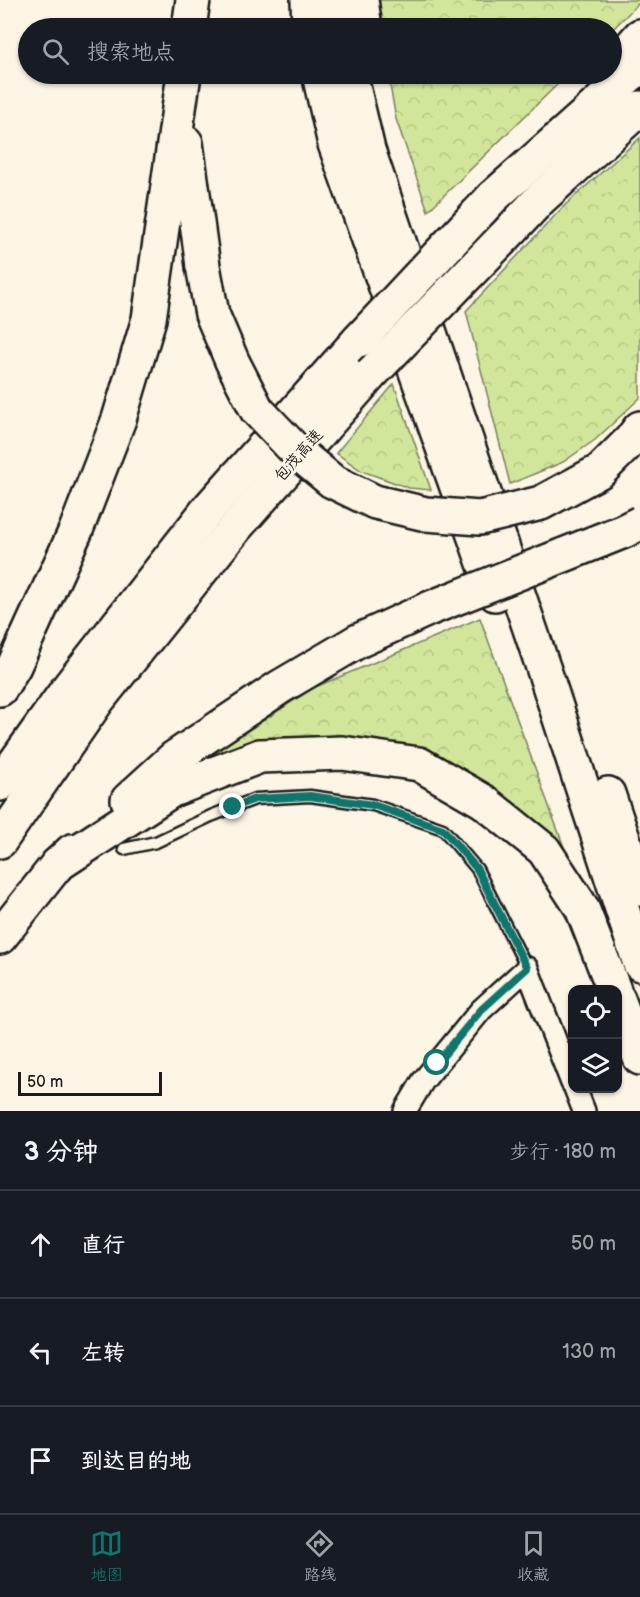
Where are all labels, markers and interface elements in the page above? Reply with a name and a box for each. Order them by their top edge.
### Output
search box [18,18,622,84]
icon: search [39,35,72,68]
text: 搜索地点 [87,39,175,66]
street label: 包茂高速 [271,426,327,486]
route end [219,793,245,819]
map controls [568,985,622,1093]
button: locate [568,985,622,1039]
button: layers [568,1039,622,1093]
route start [423,1049,449,1075]
scale bar [18,1069,162,1096]
text: 50 m [27,1073,63,1092]
text: 3 分钟 [24,1137,98,1168]
text: 步行 · 180 m [510,1140,616,1164]
icon: ahead [24,1228,57,1261]
text: 直行 [81,1232,125,1259]
text: 50 m [571,1232,616,1256]
icon: left [24,1336,57,1369]
text: 左转 [81,1340,125,1367]
text: 130 m [562,1340,616,1364]
icon: arrive [24,1444,57,1477]
text: 到达目的地 [81,1448,191,1475]
tab: 地图 [90,1527,123,1585]
tab: 路线 [303,1527,336,1585]
tab: 收藏 [517,1527,550,1585]

